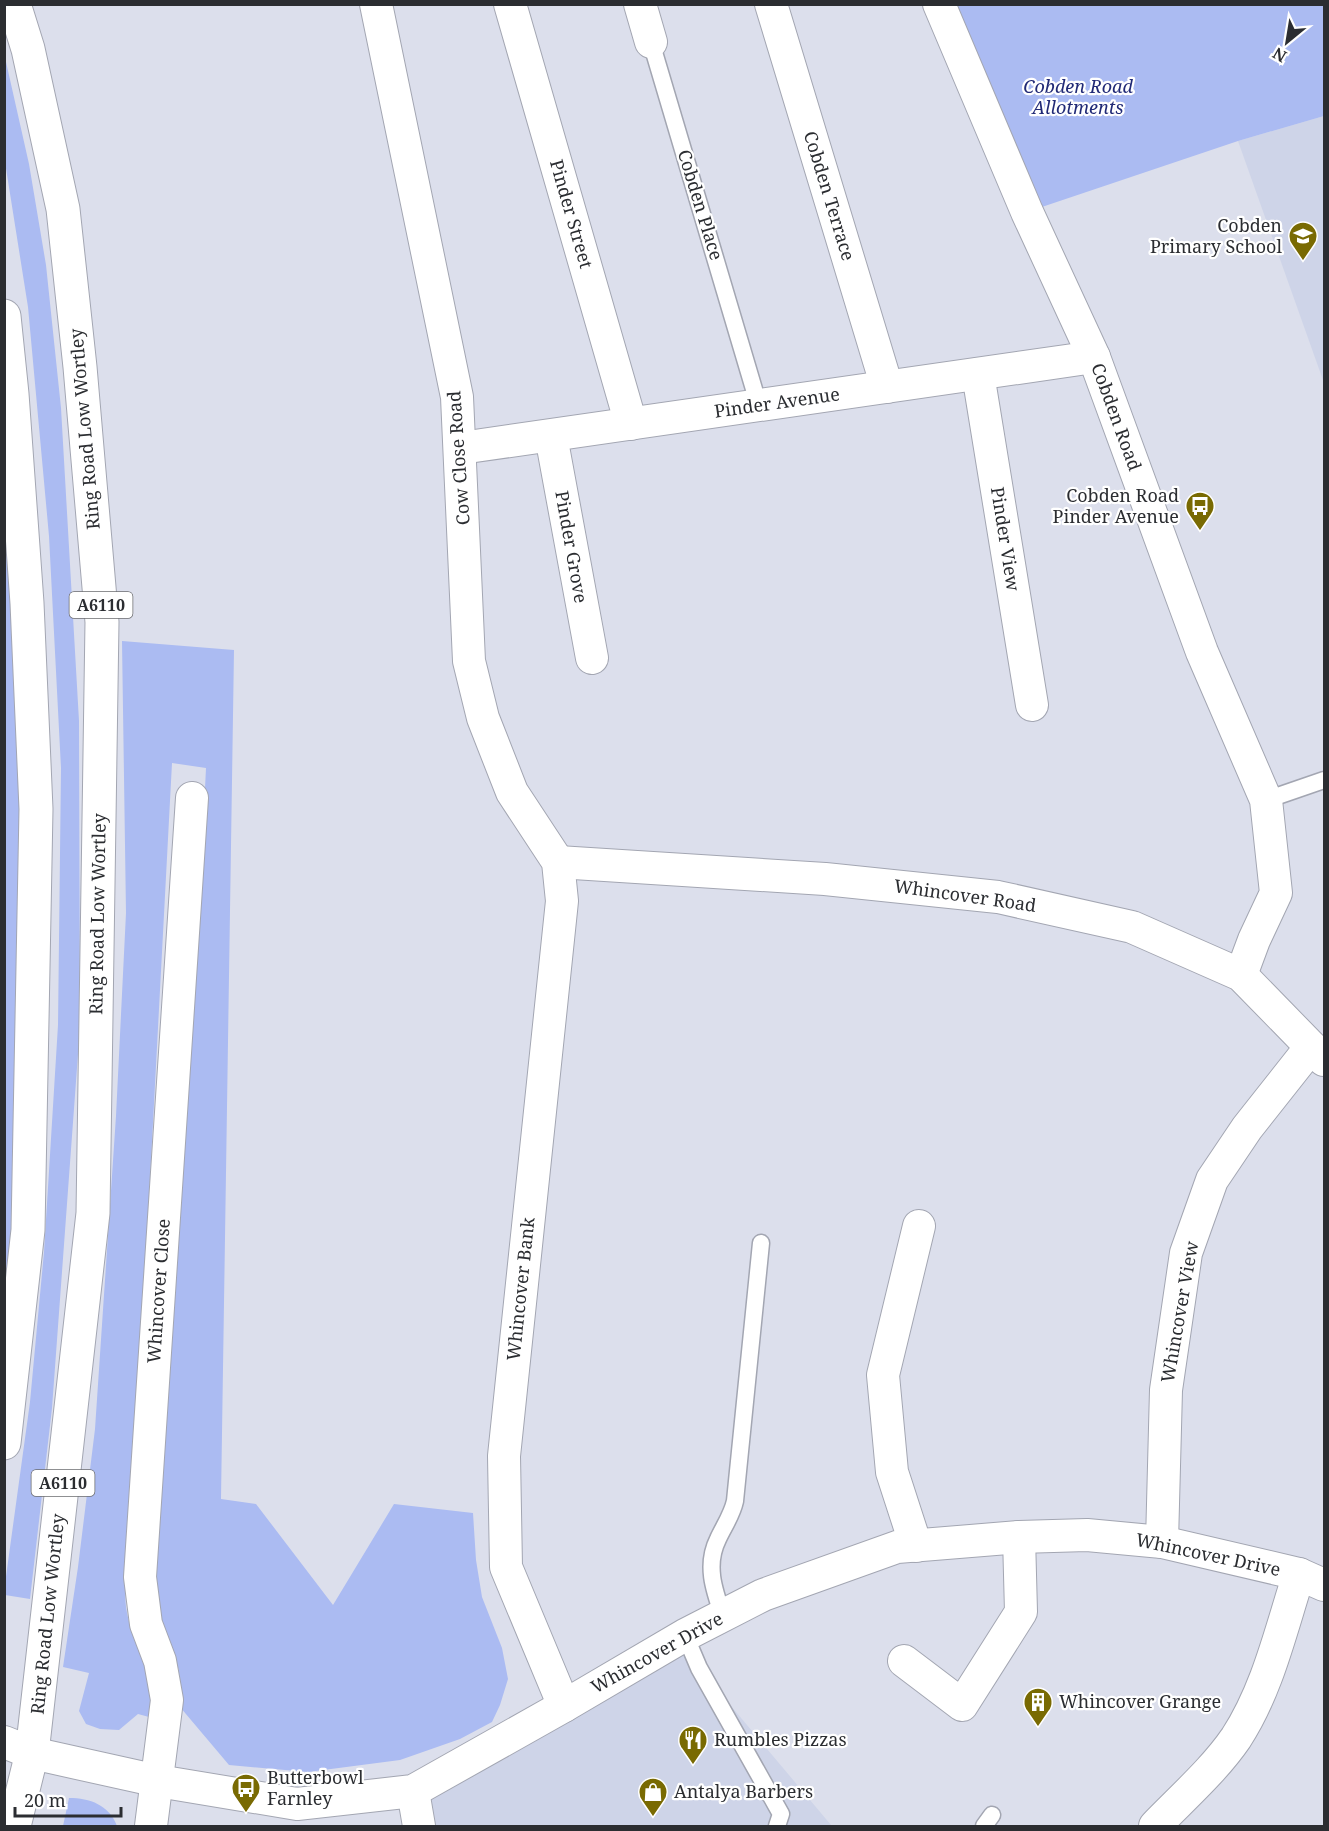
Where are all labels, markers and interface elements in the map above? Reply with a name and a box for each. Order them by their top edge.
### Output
north arrow [1257,12,1317,72]
text: N [1268,42,1290,68]
park label: Cobden Road Allotments [1023,74,1133,119]
street label: Cobden Terrace [799,128,861,264]
street label: Cobden Place [673,146,729,263]
street label: Pinder Street [545,156,599,271]
place label: Cobden Primary School [1150,213,1282,258]
school or university icon: Cobden Primary School [1287,220,1319,262]
street label: Ring Road Low Wortley [63,327,105,531]
street label: Cobden Road [1086,360,1148,474]
street label: Pinder Avenue [713,381,841,423]
street label: Cow Close Road [441,390,475,526]
place label: Cobden Road Pinder Avenue [1053,483,1179,528]
street label: Pinder View [986,485,1026,593]
street label: Pinder Grove [550,489,594,605]
bus stop icon: Cobden Road Pinder Avenue [1184,490,1216,532]
road number: A6110 [70,592,132,618]
street label: Ring Road Low Wortley [83,812,111,1015]
street label: Whincover Road [892,873,1038,917]
street label: Whincover Bank [501,1216,540,1362]
street label: Whincover Close [141,1218,175,1364]
street label: Whincover View [1155,1239,1203,1384]
road number: A6110 [32,1470,94,1496]
street label: Ring Road Low Wortley [25,1512,70,1715]
street label: Whincover Drive [1134,1527,1283,1581]
street label: Whincover Drive [586,1606,727,1698]
building icon: Whincover Grange [1022,1686,1054,1728]
place label: Whincover Grange [1059,1689,1221,1713]
restaurant icon: Rumbles Pizzas [677,1724,709,1766]
place label: Rumbles Pizzas [714,1727,847,1751]
place label: Butterbowl Farnley [267,1765,364,1810]
bus stop icon: Butterbowl Farnley [230,1772,262,1814]
shop icon: Antalya Barbers [637,1776,669,1818]
place label: Antalya Barbers [674,1779,813,1803]
scale bar [15,1780,122,1818]
text: 20 m [24,1788,66,1812]

